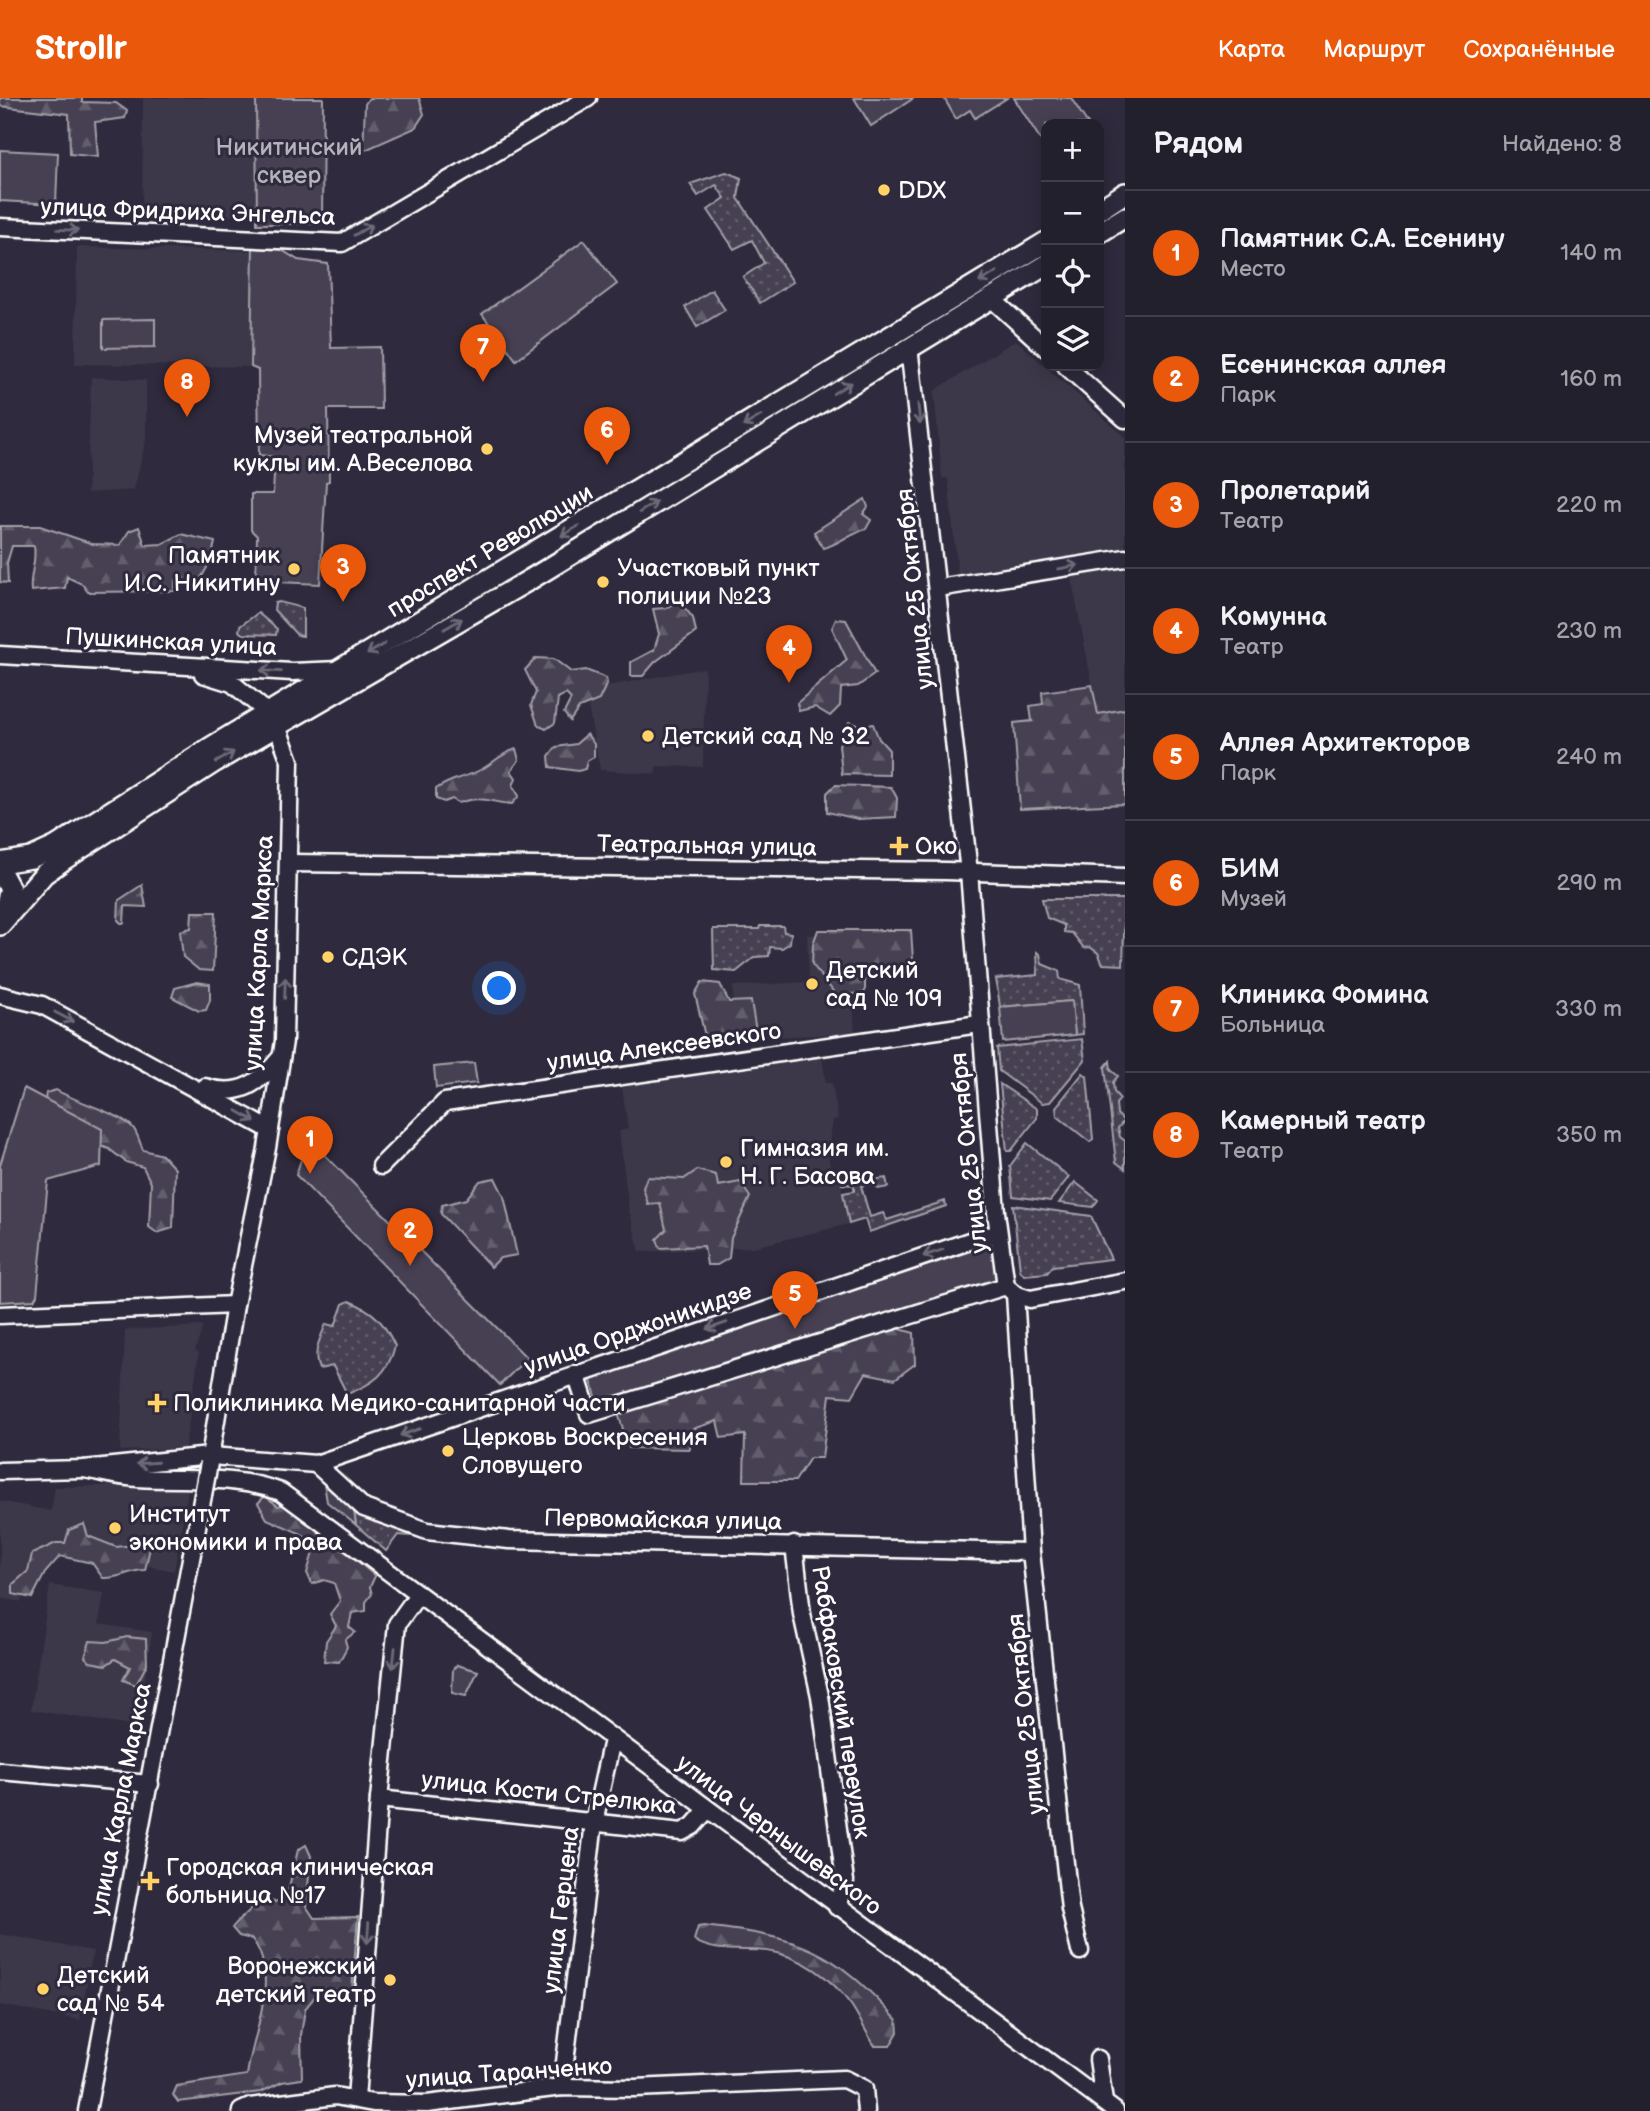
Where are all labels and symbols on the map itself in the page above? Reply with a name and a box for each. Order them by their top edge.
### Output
park label: Никитинский сквер [215,133,363,190]
place label: DDX [898,176,946,205]
marker: DDX [876,182,892,198]
street label: улица Фридриха Энгельса [40,192,336,232]
one-way arrow [353,223,373,237]
one-way arrow [56,224,79,237]
one-way arrow [978,270,998,284]
pin: 7 [460,324,506,382]
pin: 8 [164,359,210,417]
one-way arrow [832,381,852,395]
one-way arrow [913,402,926,425]
pin: 6 [584,407,630,465]
one-way arrow [742,414,762,428]
place label: Музей театральной куклы им. А.Веселова [233,421,473,478]
marker: Музей театральной куклы им. А.Веселова [479,441,495,457]
street label: проспект Революции [382,478,598,624]
street label: улица 25 Октября [890,487,940,691]
one-way arrow [638,500,657,515]
one-way arrow [560,524,580,538]
place label: Памятник И.С. Никитину [124,541,280,598]
pin: 3 [320,544,366,602]
place label: Участковый пункт полиции №23 [617,554,820,611]
one-way arrow [1056,560,1079,573]
marker: Памятник И.С. Никитину [286,561,302,577]
marker: Участковый пункт полиции №23 [595,574,611,590]
one-way arrow [443,617,463,631]
street label: Пушкинская улица [64,622,278,662]
pin: 4 [766,625,812,683]
one-way arrow [366,643,386,657]
one-way arrow [260,664,283,677]
place label: Детский сад № 32 [662,722,869,751]
marker: Детский сад № 32 [640,728,656,744]
one-way arrow [214,749,234,763]
street label: Театральная улица [597,830,817,862]
place label: Око [915,832,957,861]
street label: улица Карла Маркса [238,834,280,1072]
marker: Око [889,836,909,856]
place label: СДЭК [342,943,408,972]
marker: СДЭК [320,949,336,965]
place label: Детский сад № 109 [826,956,943,1013]
your location [482,971,516,1005]
marker: Детский сад № 109 [804,976,820,992]
one-way arrow [278,977,292,1000]
one-way arrow [53,1010,74,1024]
street label: улица Алексеевского [545,1016,783,1078]
street label: улица 25 Октября [944,1051,994,1255]
one-way arrow [236,1109,256,1123]
pin: 1 [287,1116,333,1174]
place label: Гимназия им. Н. Г. Басова [740,1134,889,1191]
marker: Гимназия им. Н. Г. Басова [718,1154,734,1170]
pin: 2 [387,1208,433,1266]
one-way arrow [922,1247,944,1260]
pin: 5 [772,1271,818,1329]
street label: улица Орджоникидзе [520,1276,756,1382]
one-way arrow [707,1321,729,1333]
place label: Поликлиника Медико-санитарной части [173,1389,626,1418]
marker: Поликлиника Медико-санитарной части [147,1393,167,1413]
place label: Церковь Воскресения Словущего [462,1423,708,1480]
one-way arrow [399,1427,421,1439]
marker: Церковь Воскресения Словущего [440,1443,456,1459]
one-way arrow [136,1457,159,1470]
place label: Институт экономики и права [129,1500,342,1557]
street label: Первомайская улица [544,1503,782,1537]
marker: Институт экономики и права [107,1520,123,1536]
street label: Рабфаковский переулок [805,1563,877,1841]
street label: улица 25 Октября [1001,1612,1051,1816]
one-way arrow [387,1646,400,1669]
street label: улица Карла Маркса [84,1680,158,1918]
street label: улица Чернышевского [671,1748,887,1922]
street label: улица Кости Стрелюка [420,1765,678,1821]
street label: улица Герцена [536,1825,586,1995]
place label: Городская клиническая больница №17 [166,1853,434,1910]
marker: Городская клиническая больница №17 [140,1871,160,1891]
one-way arrow [362,1921,375,1944]
place label: Воронежский детский театр [216,1952,376,2009]
place label: Детский сад № 54 [57,1961,165,2018]
marker: Воронежский детский театр [382,1972,398,1988]
marker: Детский сад № 54 [35,1981,51,1997]
street label: улица Таранченко [405,2051,613,2095]

